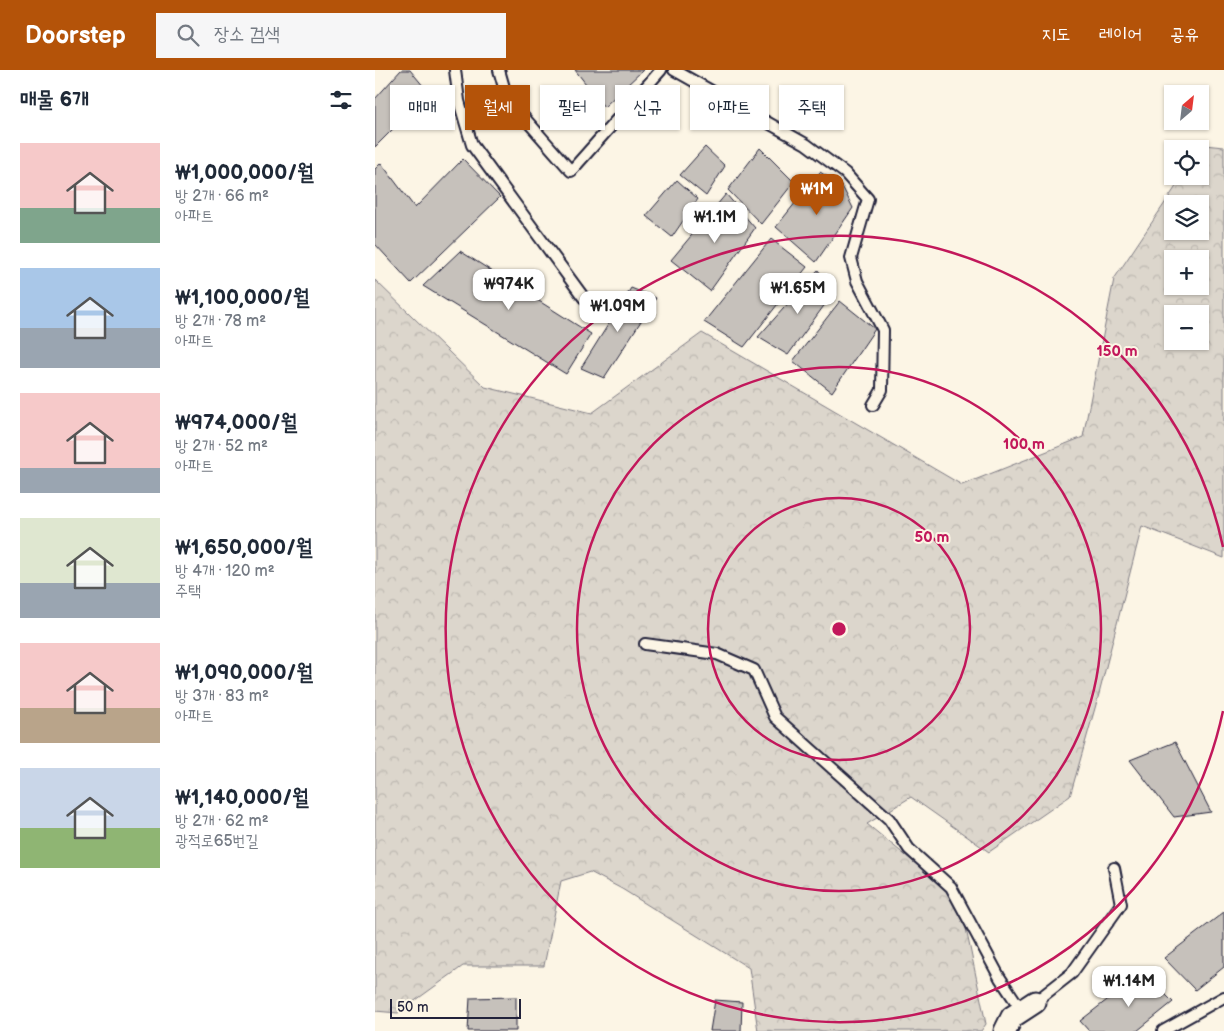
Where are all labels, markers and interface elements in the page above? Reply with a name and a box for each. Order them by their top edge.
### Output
search box [156,13,506,58]
text: Doorstep [25,21,126,50]
icon: search [174,21,202,49]
text: 장소 검색 [214,23,280,46]
text: 지도 [1042,24,1071,45]
text: 레이어 [1099,24,1142,45]
text: 공유 [1170,24,1199,45]
chip: 매매 [390,85,455,130]
chip: 월세 [465,85,530,130]
chip: 필터 [540,85,605,130]
chip: 신규 [615,85,680,130]
chip: 아파트 [690,85,769,130]
chip: 주택 [779,85,844,130]
north arrow [1164,85,1209,130]
map controls [1164,85,1209,350]
icon: filters [327,86,355,114]
text: 매물 6개 [20,87,89,112]
button: locate [1164,140,1209,185]
text: ₩1,000,000/월 [175,160,314,185]
icon: home [60,163,120,223]
pin: ₩1M [793,174,841,216]
text: ₩1M [801,180,833,199]
text: 방 2개 · 66 m² [175,187,269,206]
button: layers [1164,195,1209,240]
pin: ₩1.1M [680,202,750,244]
text: 아파트 [175,207,214,226]
text: ₩1.1M [694,208,736,227]
button: + [1164,250,1209,295]
pin: ₩974K [474,268,544,311]
pin: ₩1.65M [757,272,839,315]
text: ₩974K [484,275,534,294]
text: ₩1.65M [771,279,825,298]
text: ₩1,100,000/월 [175,285,310,310]
icon: home [60,288,120,348]
pin: ₩1.09M [577,290,659,333]
text: ₩1.09M [590,297,646,316]
button: − [1164,305,1209,350]
text: 방 2개 · 78 m² [175,312,266,331]
text: 아파트 [175,332,214,351]
text: 150 m [1096,342,1138,361]
text: ₩974,000/월 [175,410,298,435]
icon: home [60,413,120,473]
text: 100 m [1003,435,1045,454]
text: 방 2개 · 52 m² [175,437,268,456]
text: 아파트 [175,457,214,476]
text: 50 m [915,528,950,547]
text: ₩1,650,000/월 [175,535,313,560]
icon: home [60,538,120,598]
text: 방 4개 · 120 m² [175,562,275,581]
text: 주택 [175,582,201,601]
centre of rings [830,620,848,638]
text: ₩1,090,000/월 [175,660,313,685]
icon: home [60,663,120,723]
text: 방 3개 · 83 m² [175,687,269,706]
text: 아파트 [175,707,214,726]
text: ₩1,140,000/월 [175,785,309,810]
icon: home [60,788,120,848]
text: 방 2개 · 62 m² [175,812,269,831]
text: 광적로65번길 [175,832,258,851]
pin: ₩1.14M [1088,966,1170,1008]
text: ₩1.14M [1103,972,1155,991]
scale bar [390,996,521,1019]
text: 50 m [397,999,429,1016]

